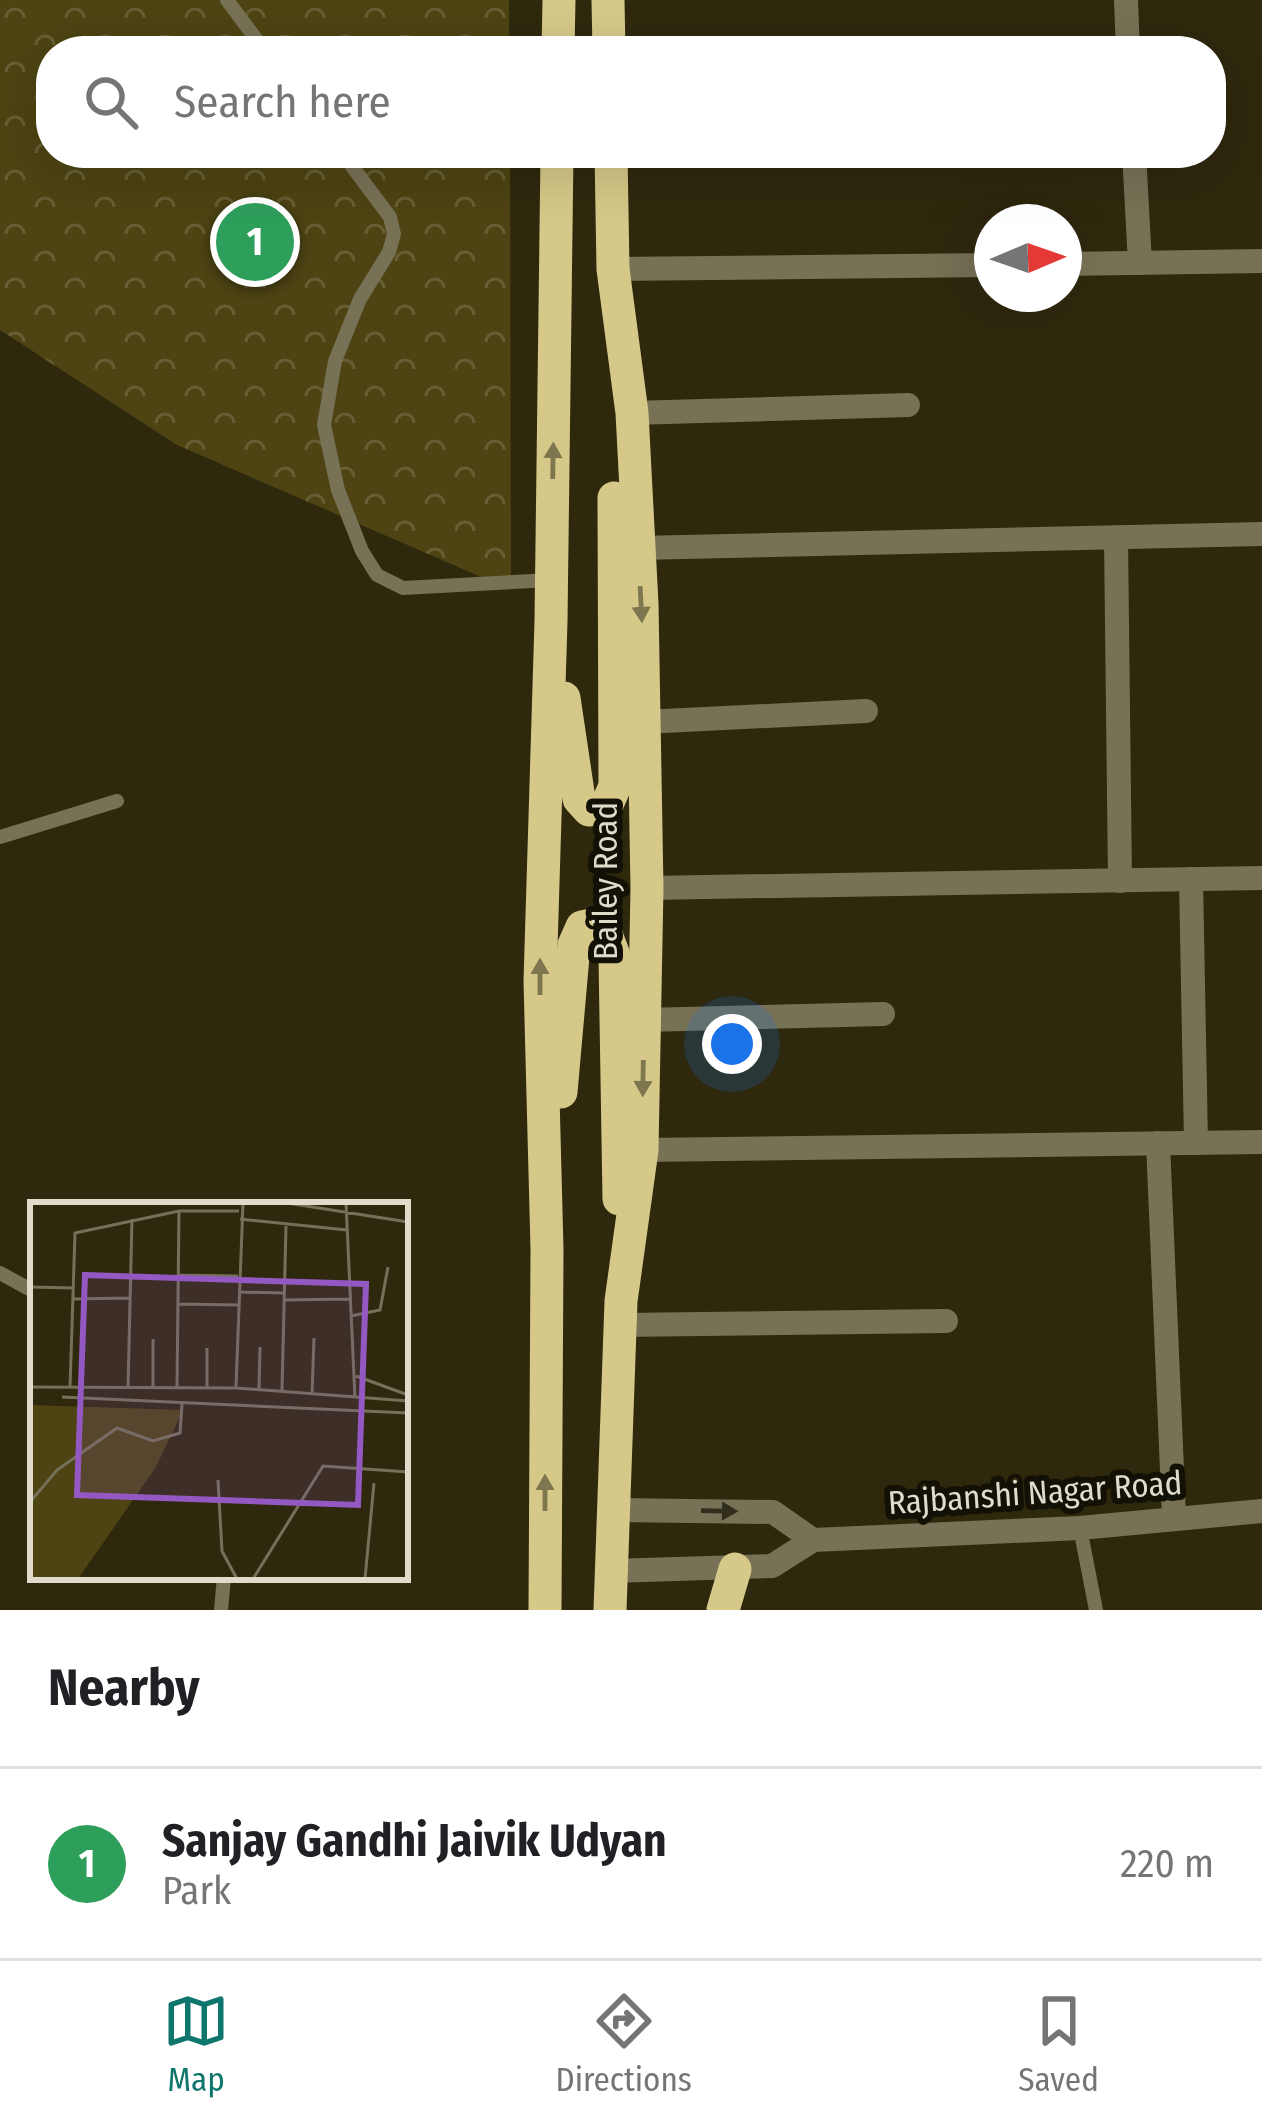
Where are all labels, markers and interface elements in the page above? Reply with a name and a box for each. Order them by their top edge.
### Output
search box [36,36,1226,168]
icon: search [78,69,144,135]
text: Search here [174,75,391,129]
pin: 1 [216,197,294,287]
north arrow [974,204,1082,312]
one-way arrow [543,441,562,479]
one-way arrow [632,586,651,624]
street label: Bailey Road [586,802,626,960]
one-way arrow [530,957,550,995]
your location [702,1014,762,1074]
one-way arrow [633,1060,653,1098]
inset map [30,1202,408,1580]
street label: Rajbanshi Nagar Road [887,1463,1183,1523]
one-way arrow [535,1473,555,1511]
one-way arrow [701,1501,739,1521]
text: Nearby [48,1657,200,1719]
text: Sanjay Gandhi Jaivik Udyan [162,1814,667,1868]
text: 1 [79,1841,95,1887]
text: 220 m [1120,1841,1214,1887]
text: Park [162,1868,231,1914]
tab: Map [163,1988,229,2100]
tab: Directions [555,1988,692,2100]
tab: Saved [1018,1988,1099,2100]

